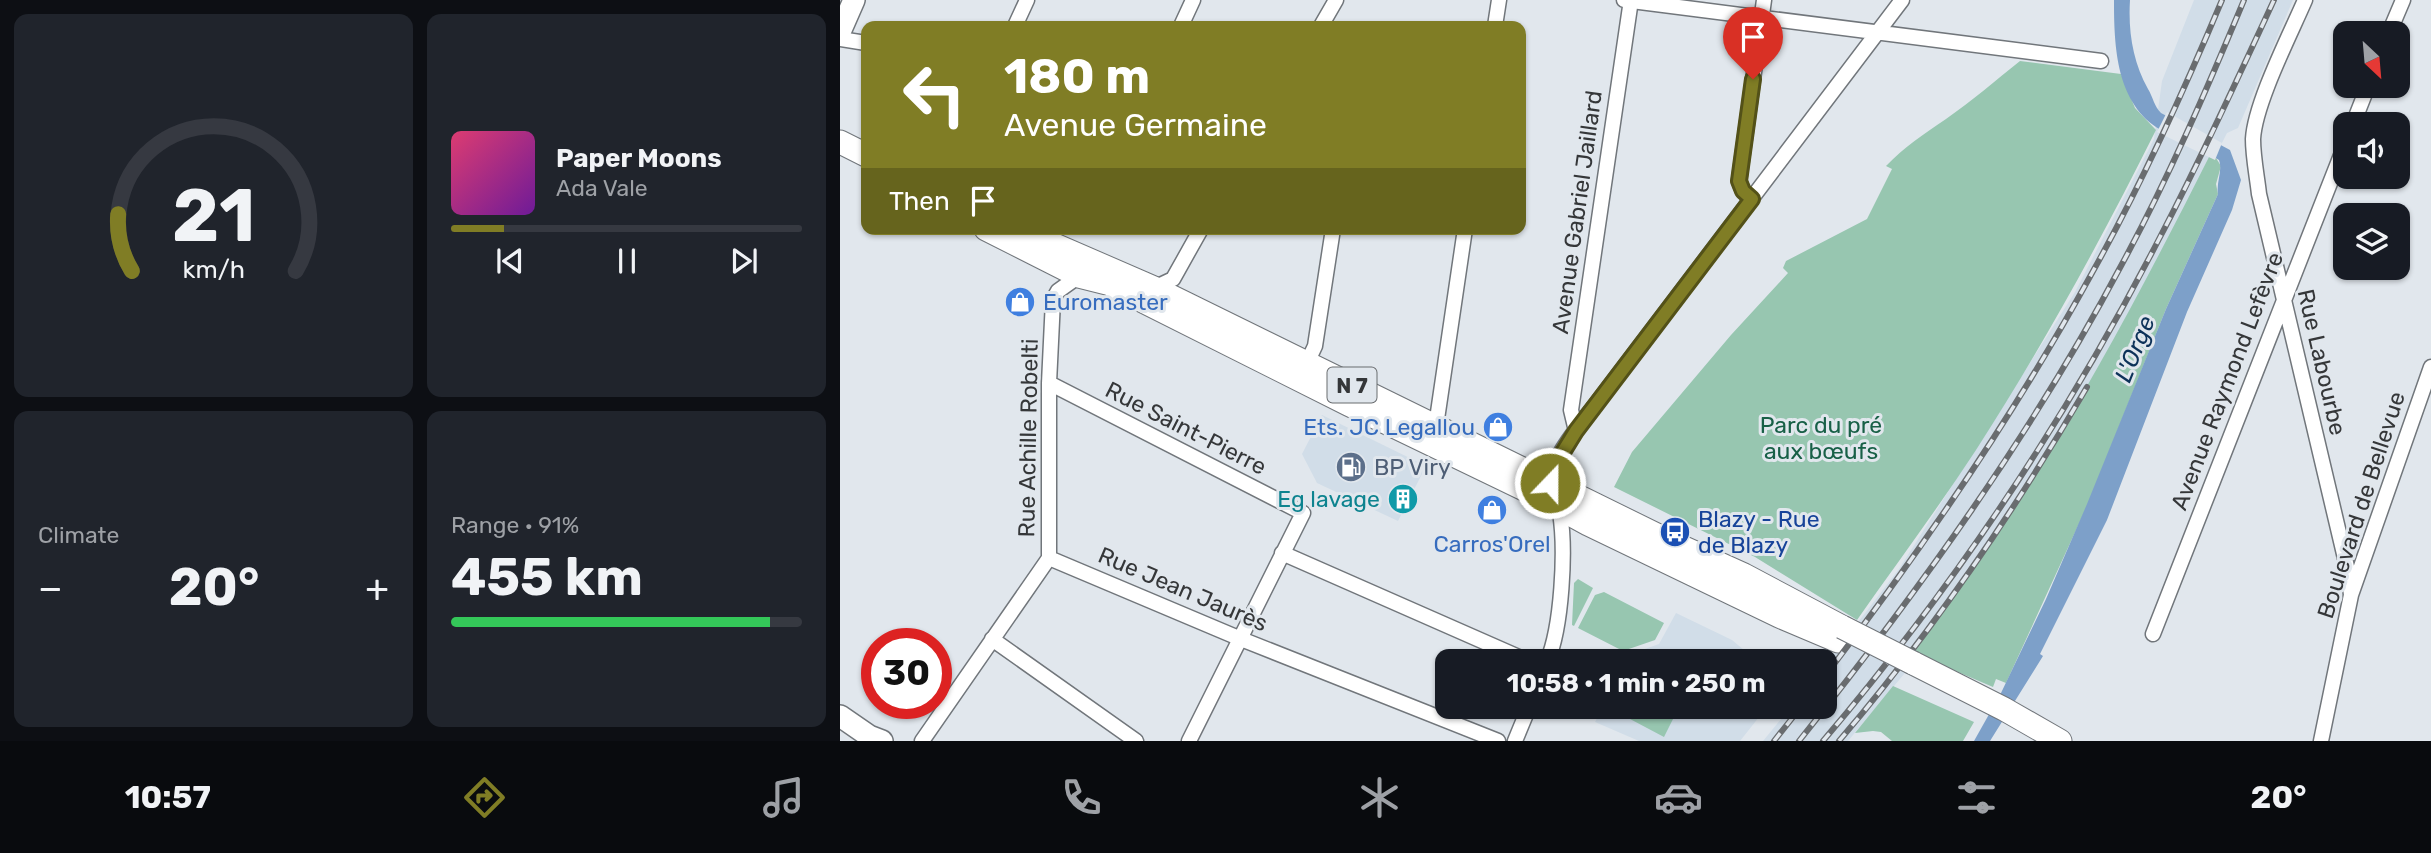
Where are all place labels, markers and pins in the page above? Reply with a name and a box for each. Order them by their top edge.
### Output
pin [1723,7,1783,79]
shop icon: Euromaster [1003,285,1037,319]
place label: Euromaster [1043,288,1168,316]
shop icon: Ets. JC Legallou [1481,410,1515,444]
place label: Ets. JC Legallou [1303,413,1475,441]
fuel station icon: BP Viry [1334,450,1368,484]
place label: BP Viry [1374,453,1451,481]
building icon: Eg lavage [1386,482,1420,516]
place label: Eg lavage [1277,485,1380,513]
shop icon: Carros'Orel [1475,493,1509,527]
place label: Blazy - Rue de Blazy [1698,505,1820,559]
bus stop icon: Blazy - Rue de Blazy [1658,515,1692,549]
place label: Carros'Orel [1433,530,1551,558]

